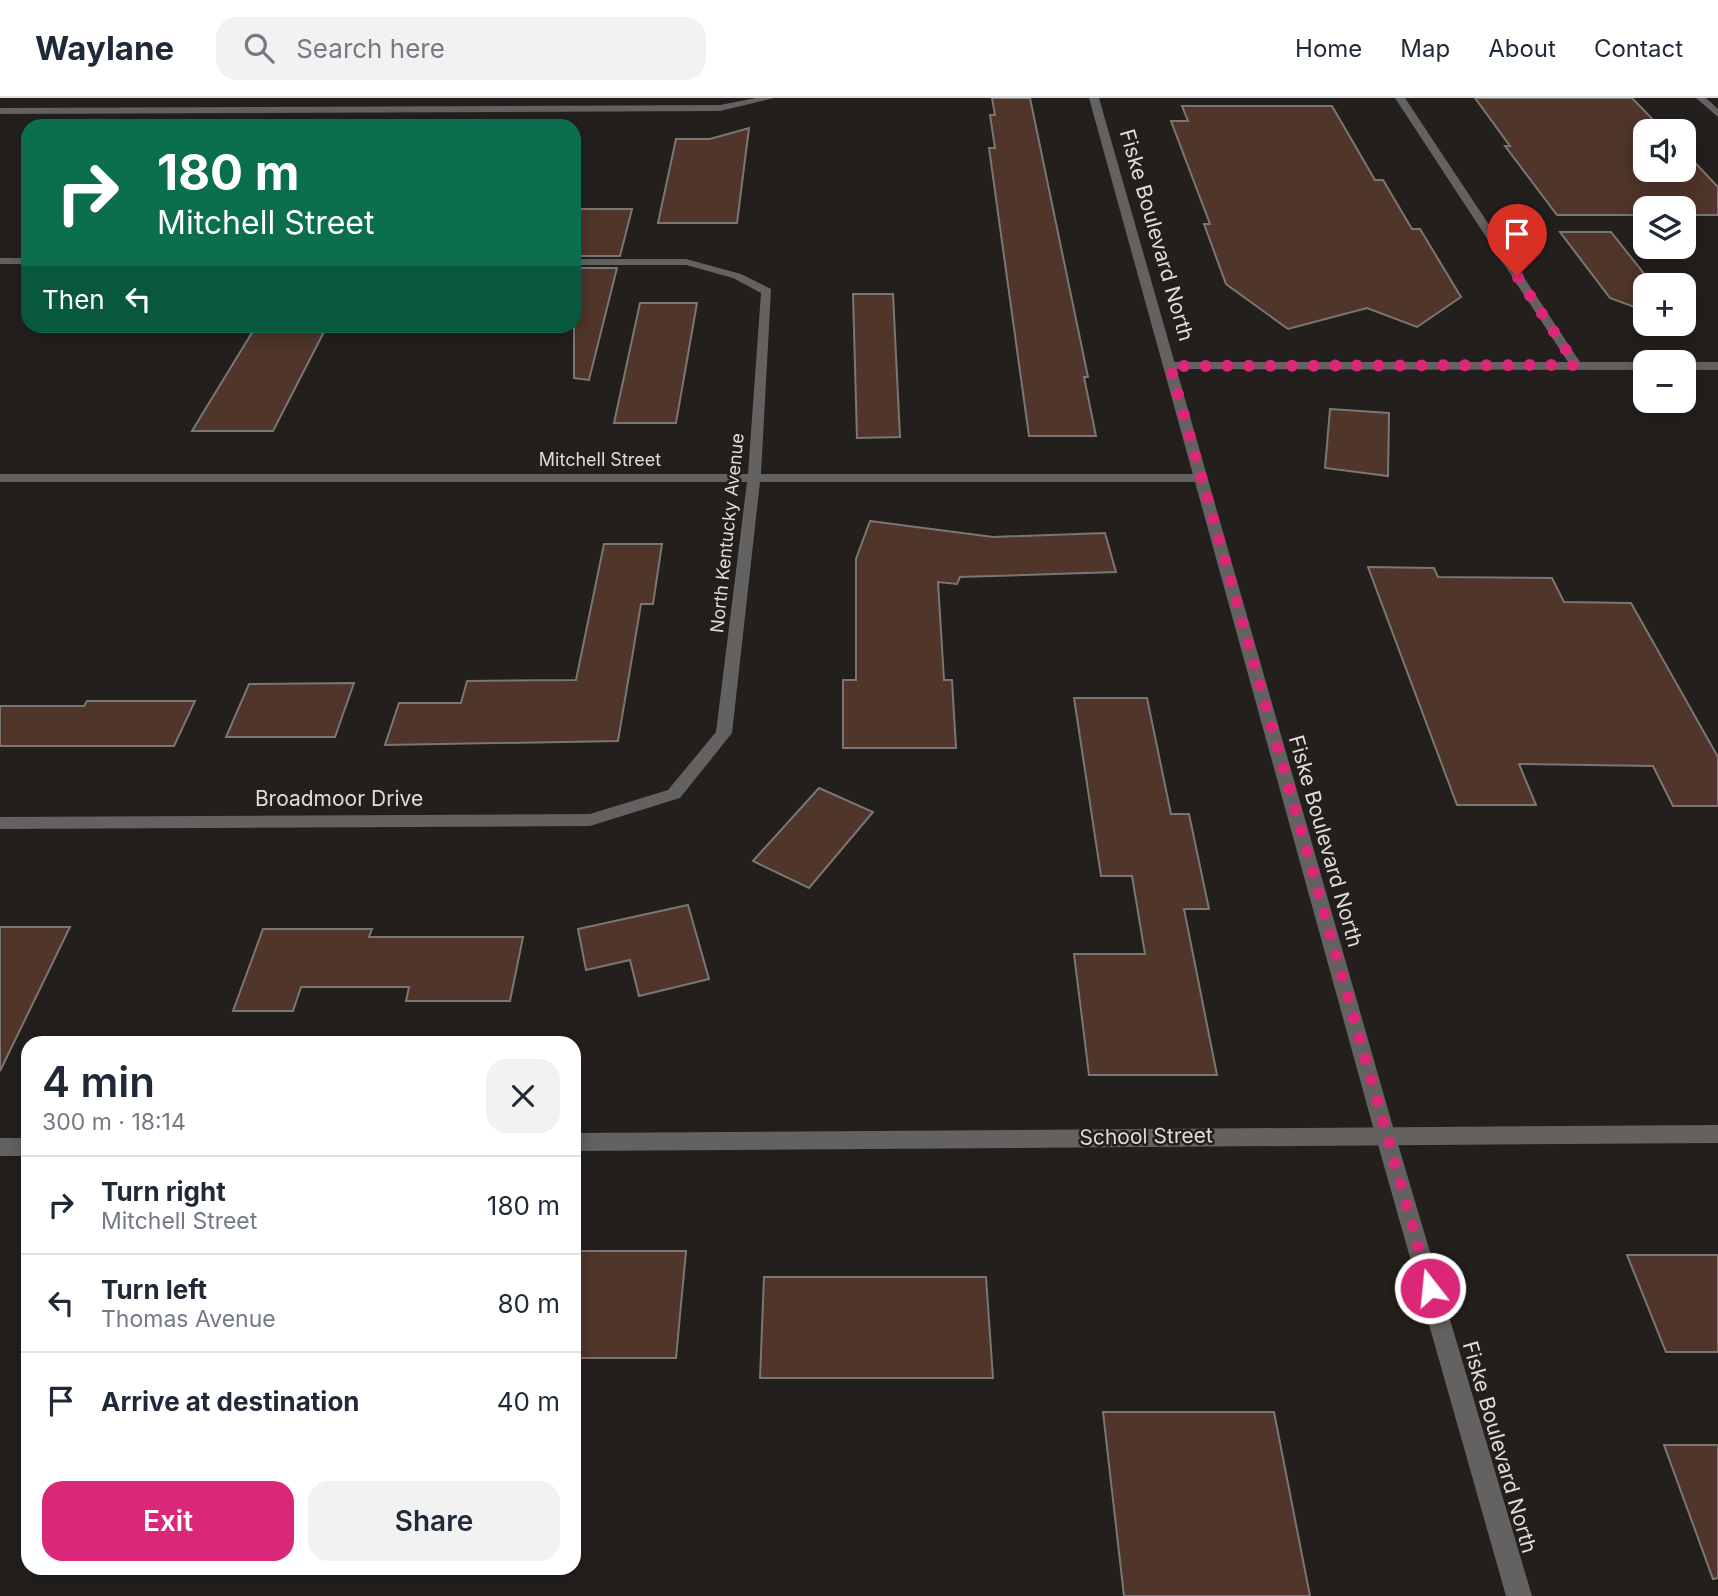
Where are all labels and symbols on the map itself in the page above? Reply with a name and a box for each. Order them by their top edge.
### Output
street label: Fiske Boulevard North [1115,126,1199,344]
pin [1487,204,1547,276]
street label: North Kentucky Avenue [706,432,748,634]
street label: Mitchell Street [539,449,661,470]
street label: Fiske Boulevard North [1284,732,1368,950]
street label: Broadmoor Drive [255,786,423,811]
street label: School Street [1079,1122,1213,1150]
position arrow [1393,1251,1467,1325]
street label: Fiske Boulevard North [1458,1338,1542,1556]

